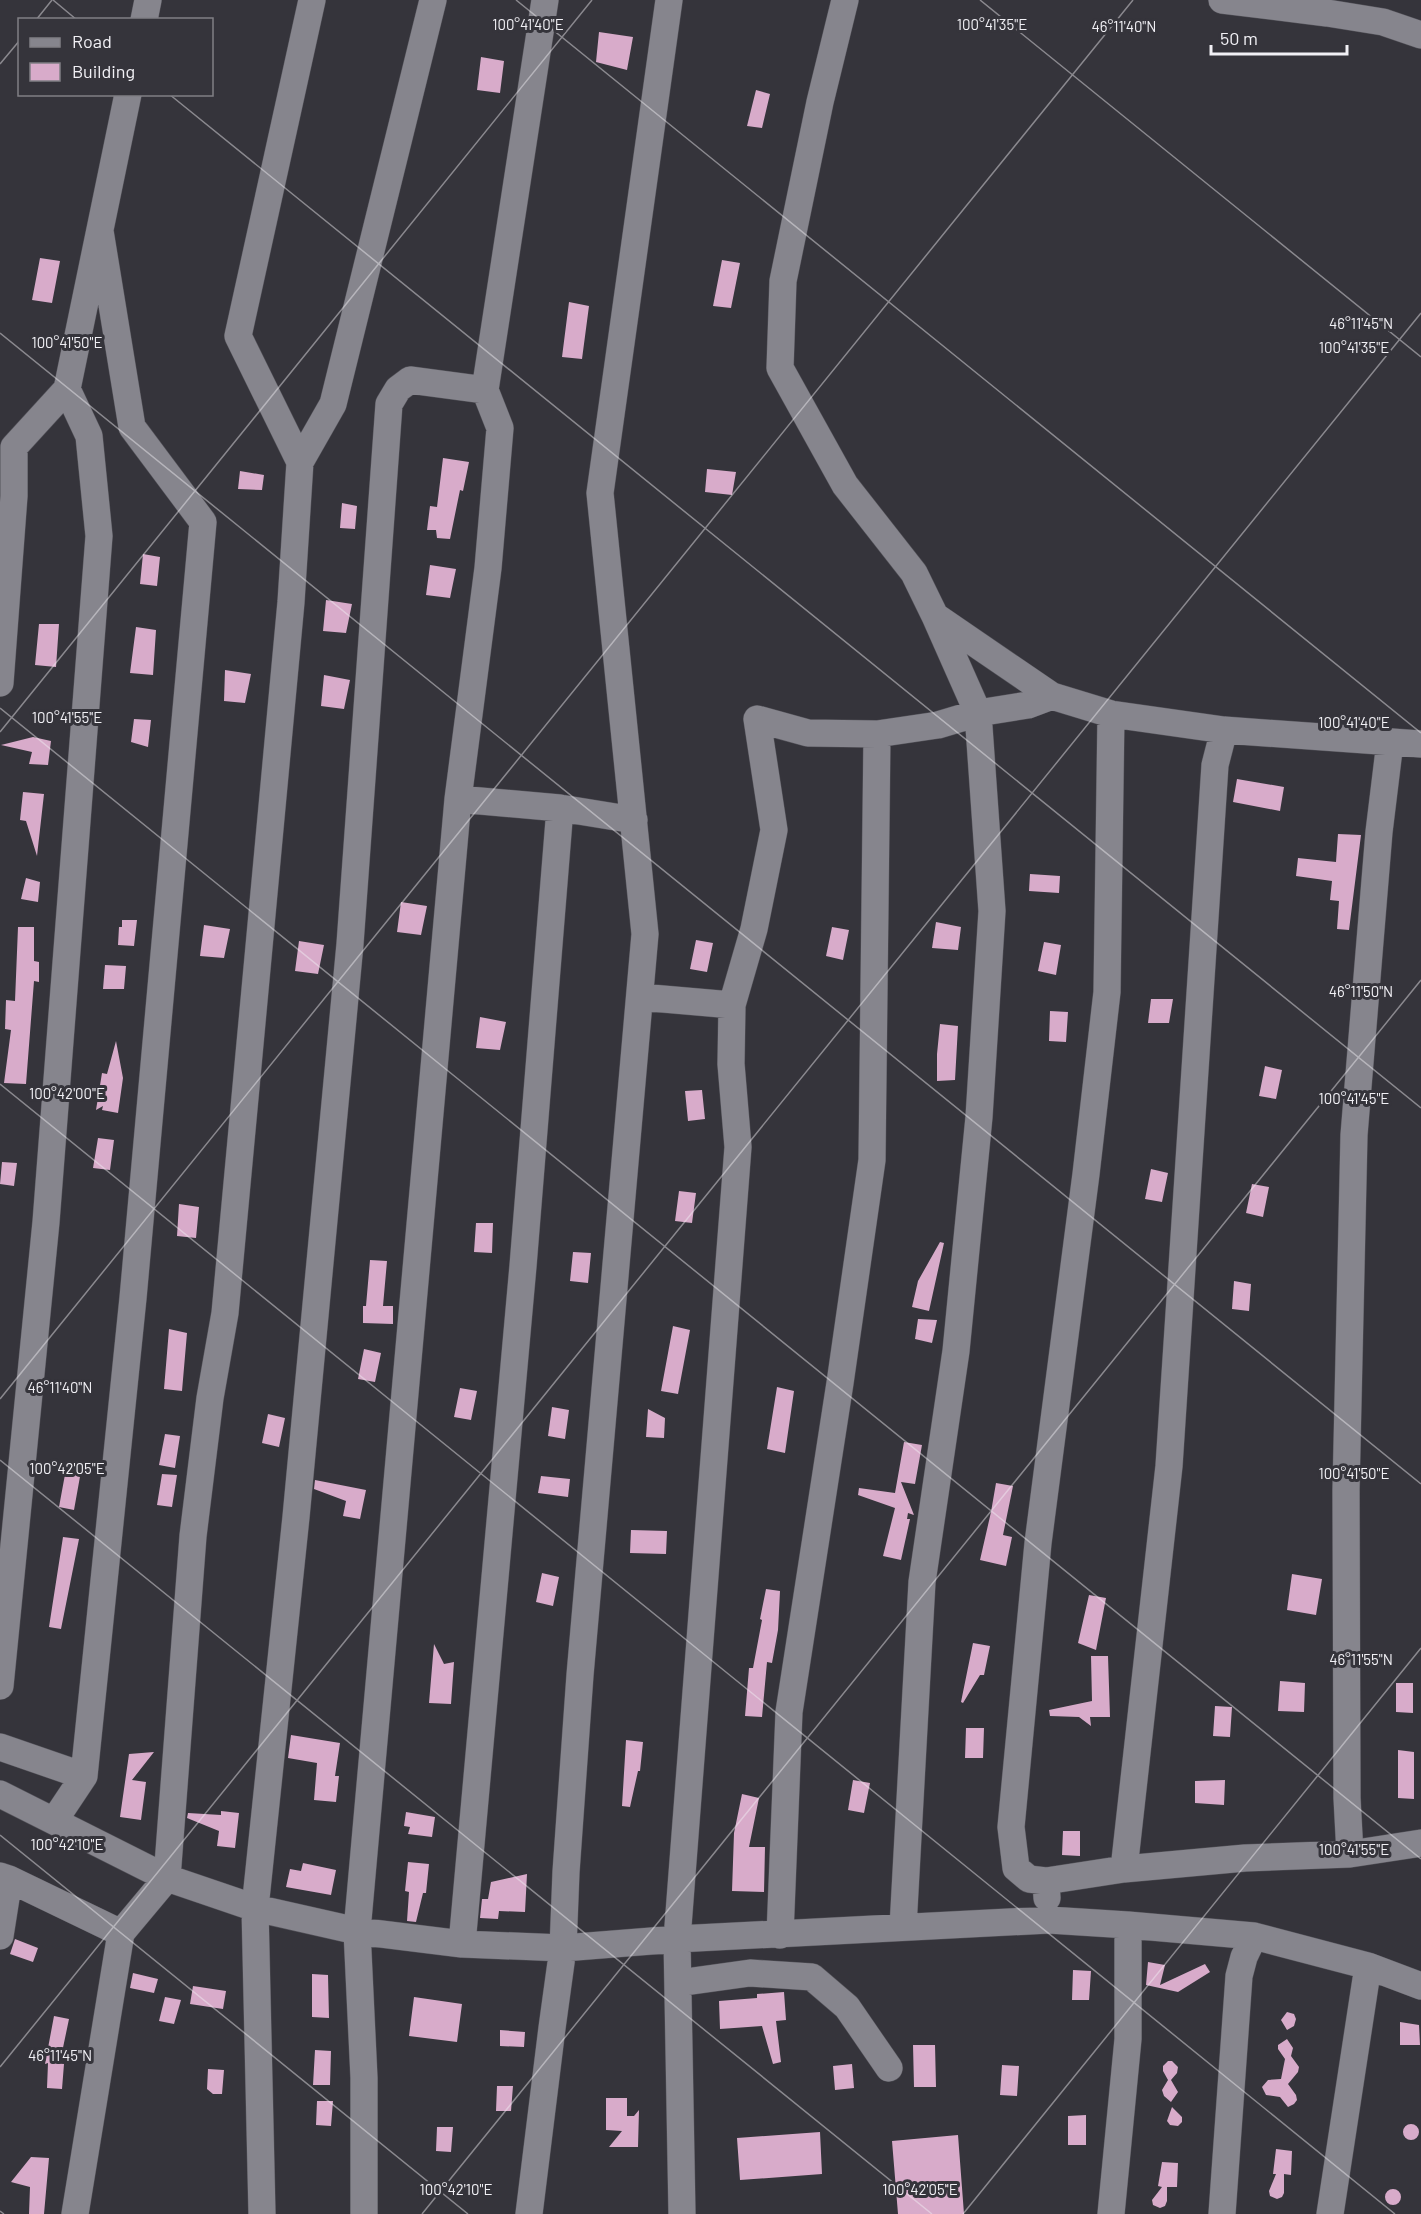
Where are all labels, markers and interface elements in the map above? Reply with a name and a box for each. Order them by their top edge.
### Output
text: 100°41'40"E [492,15,564,33]
text: 100°41'35"E [957,15,1027,33]
text: 46°11'40"N [1092,17,1156,35]
legend [18,18,213,96]
scale bar [1211,18,1348,56]
text: 50 m [1220,27,1258,49]
text: Road [72,30,112,52]
text: Building [72,60,135,82]
text: 46°11'45"N [1329,314,1393,332]
text: 100°41'50"E [31,333,103,351]
text: 100°41'35"E [1319,338,1389,356]
text: 100°41'55"E [32,708,102,726]
text: 100°41'40"E [1318,713,1390,731]
text: 46°11'50"N [1329,982,1393,1000]
text: 100°42'00"E [29,1084,105,1102]
text: 100°41'45"E [1319,1089,1389,1107]
text: 46°11'40"N [28,1378,92,1396]
text: 100°42'05"E [29,1459,105,1477]
text: 100°41'50"E [1318,1464,1390,1482]
text: 46°11'55"N [1329,1650,1393,1668]
text: 100°42'10"E [31,1835,103,1853]
text: 100°41'55"E [1319,1840,1389,1858]
text: 46°11'45"N [28,2046,92,2064]
text: 100°42'10"E [420,2180,492,2198]
text: 100°42'05"E [882,2180,958,2198]

